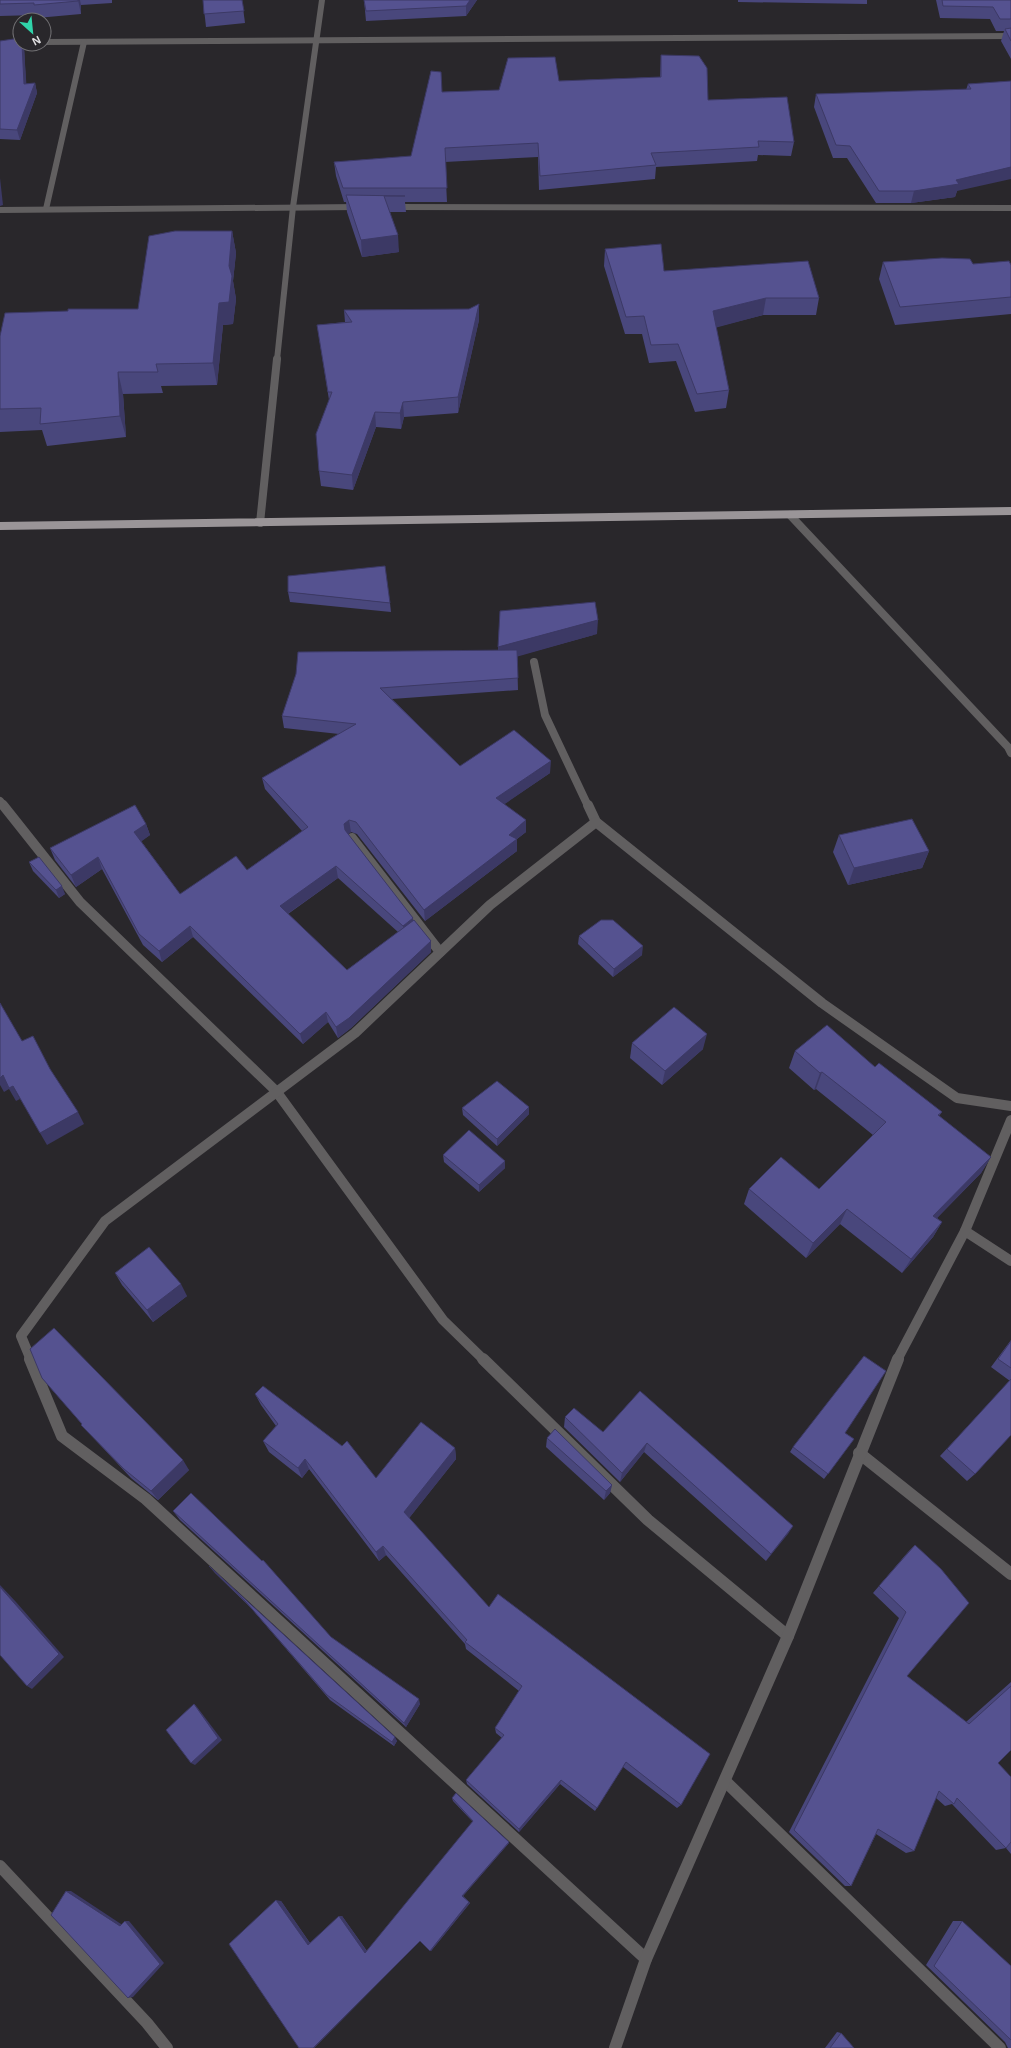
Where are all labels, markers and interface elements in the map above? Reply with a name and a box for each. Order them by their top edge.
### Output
north arrow [12,12,52,52]
text: N [30,34,43,48]

